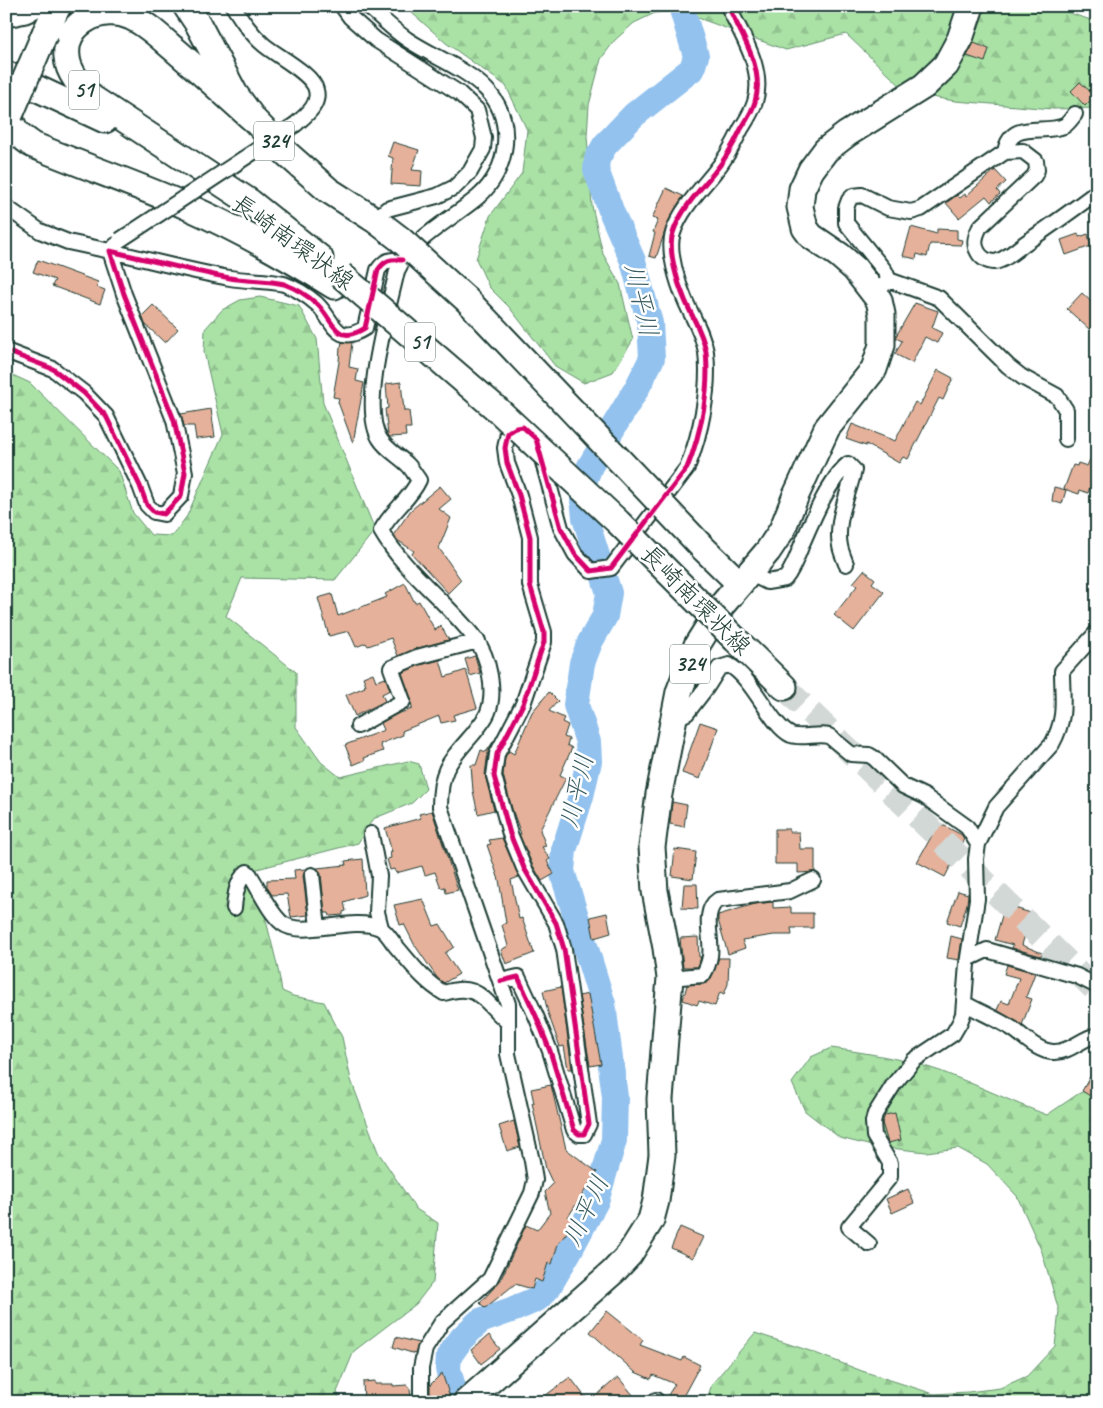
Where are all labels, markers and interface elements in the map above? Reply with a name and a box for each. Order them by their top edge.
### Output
road number: 51 [69,70,99,110]
road number: 324 [254,121,294,160]
street label: 長崎南環状線 [226,188,360,296]
water label: 川平川 [617,260,665,340]
road number: 51 [405,322,435,362]
street label: 長崎南環状線 [634,538,758,662]
road number: 324 [670,644,710,684]
water label: 川平川 [553,751,601,831]
water label: 川平川 [556,1170,616,1252]

